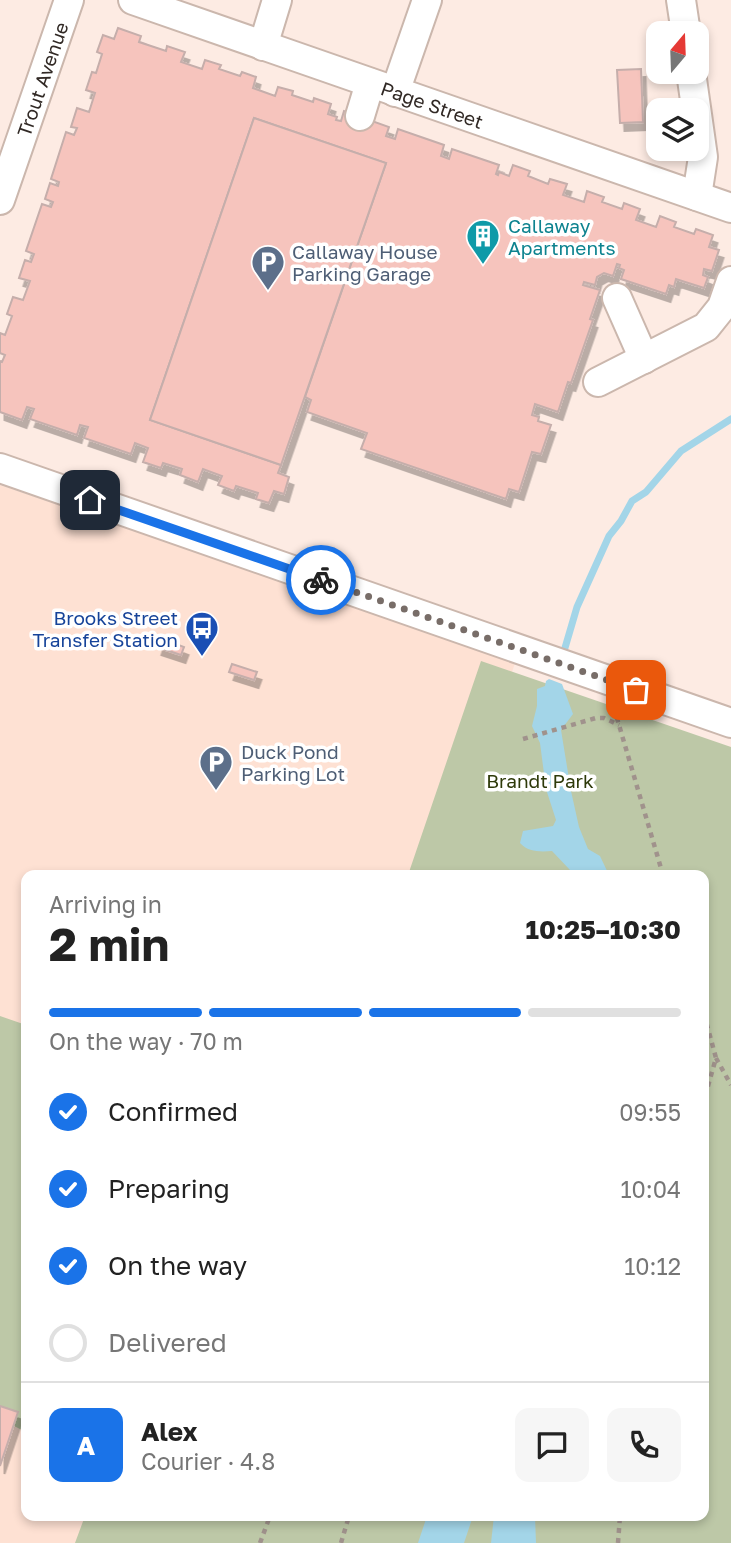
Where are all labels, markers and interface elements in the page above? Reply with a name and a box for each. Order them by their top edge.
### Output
street label: Trout Avenue [11,19,72,139]
north arrow [646,21,709,84]
map controls [646,21,709,161]
street label: Page Street [378,76,487,133]
button: layers [646,98,709,161]
place label: Callaway Apartments [508,214,616,259]
building icon: Callaway Apartments [464,217,502,266]
place label: Callaway House Parking Garage [292,240,438,285]
parking icon: Callaway House Parking Garage [249,243,287,292]
pin [60,470,120,530]
icon: home [71,481,109,519]
courier [286,545,356,615]
icon: bike [302,561,340,599]
place label: Brooks Street Transfer Station [33,606,178,651]
bus stop icon: Brooks Street Transfer Station [183,609,221,658]
pin [606,660,666,720]
icon: bag [617,671,655,709]
place label: Duck Pond Parking Lot [241,740,345,785]
parking icon: Duck Pond Parking Lot [197,743,235,792]
park label: Brandt Park [486,769,594,792]
text: Arriving in [49,890,162,918]
text: 10:25–10:30 [526,914,681,945]
text: 2 min [49,916,169,971]
text: On the way · 70 m [49,1027,243,1055]
icon: check [49,1093,87,1131]
text: Confirmed [108,1096,238,1127]
text: 09:55 [619,1098,681,1126]
icon: check [49,1170,87,1208]
text: Preparing [108,1173,230,1204]
text: 10:04 [620,1175,681,1203]
icon: check [49,1247,87,1285]
text: On the way [108,1250,247,1281]
text: 10:12 [624,1252,681,1280]
text: Delivered [108,1327,227,1358]
button: chat [515,1408,589,1482]
button: phone [607,1408,681,1482]
text: Alex [141,1416,198,1447]
text: A [77,1430,95,1461]
text: Courier · 4.8 [141,1447,275,1475]

